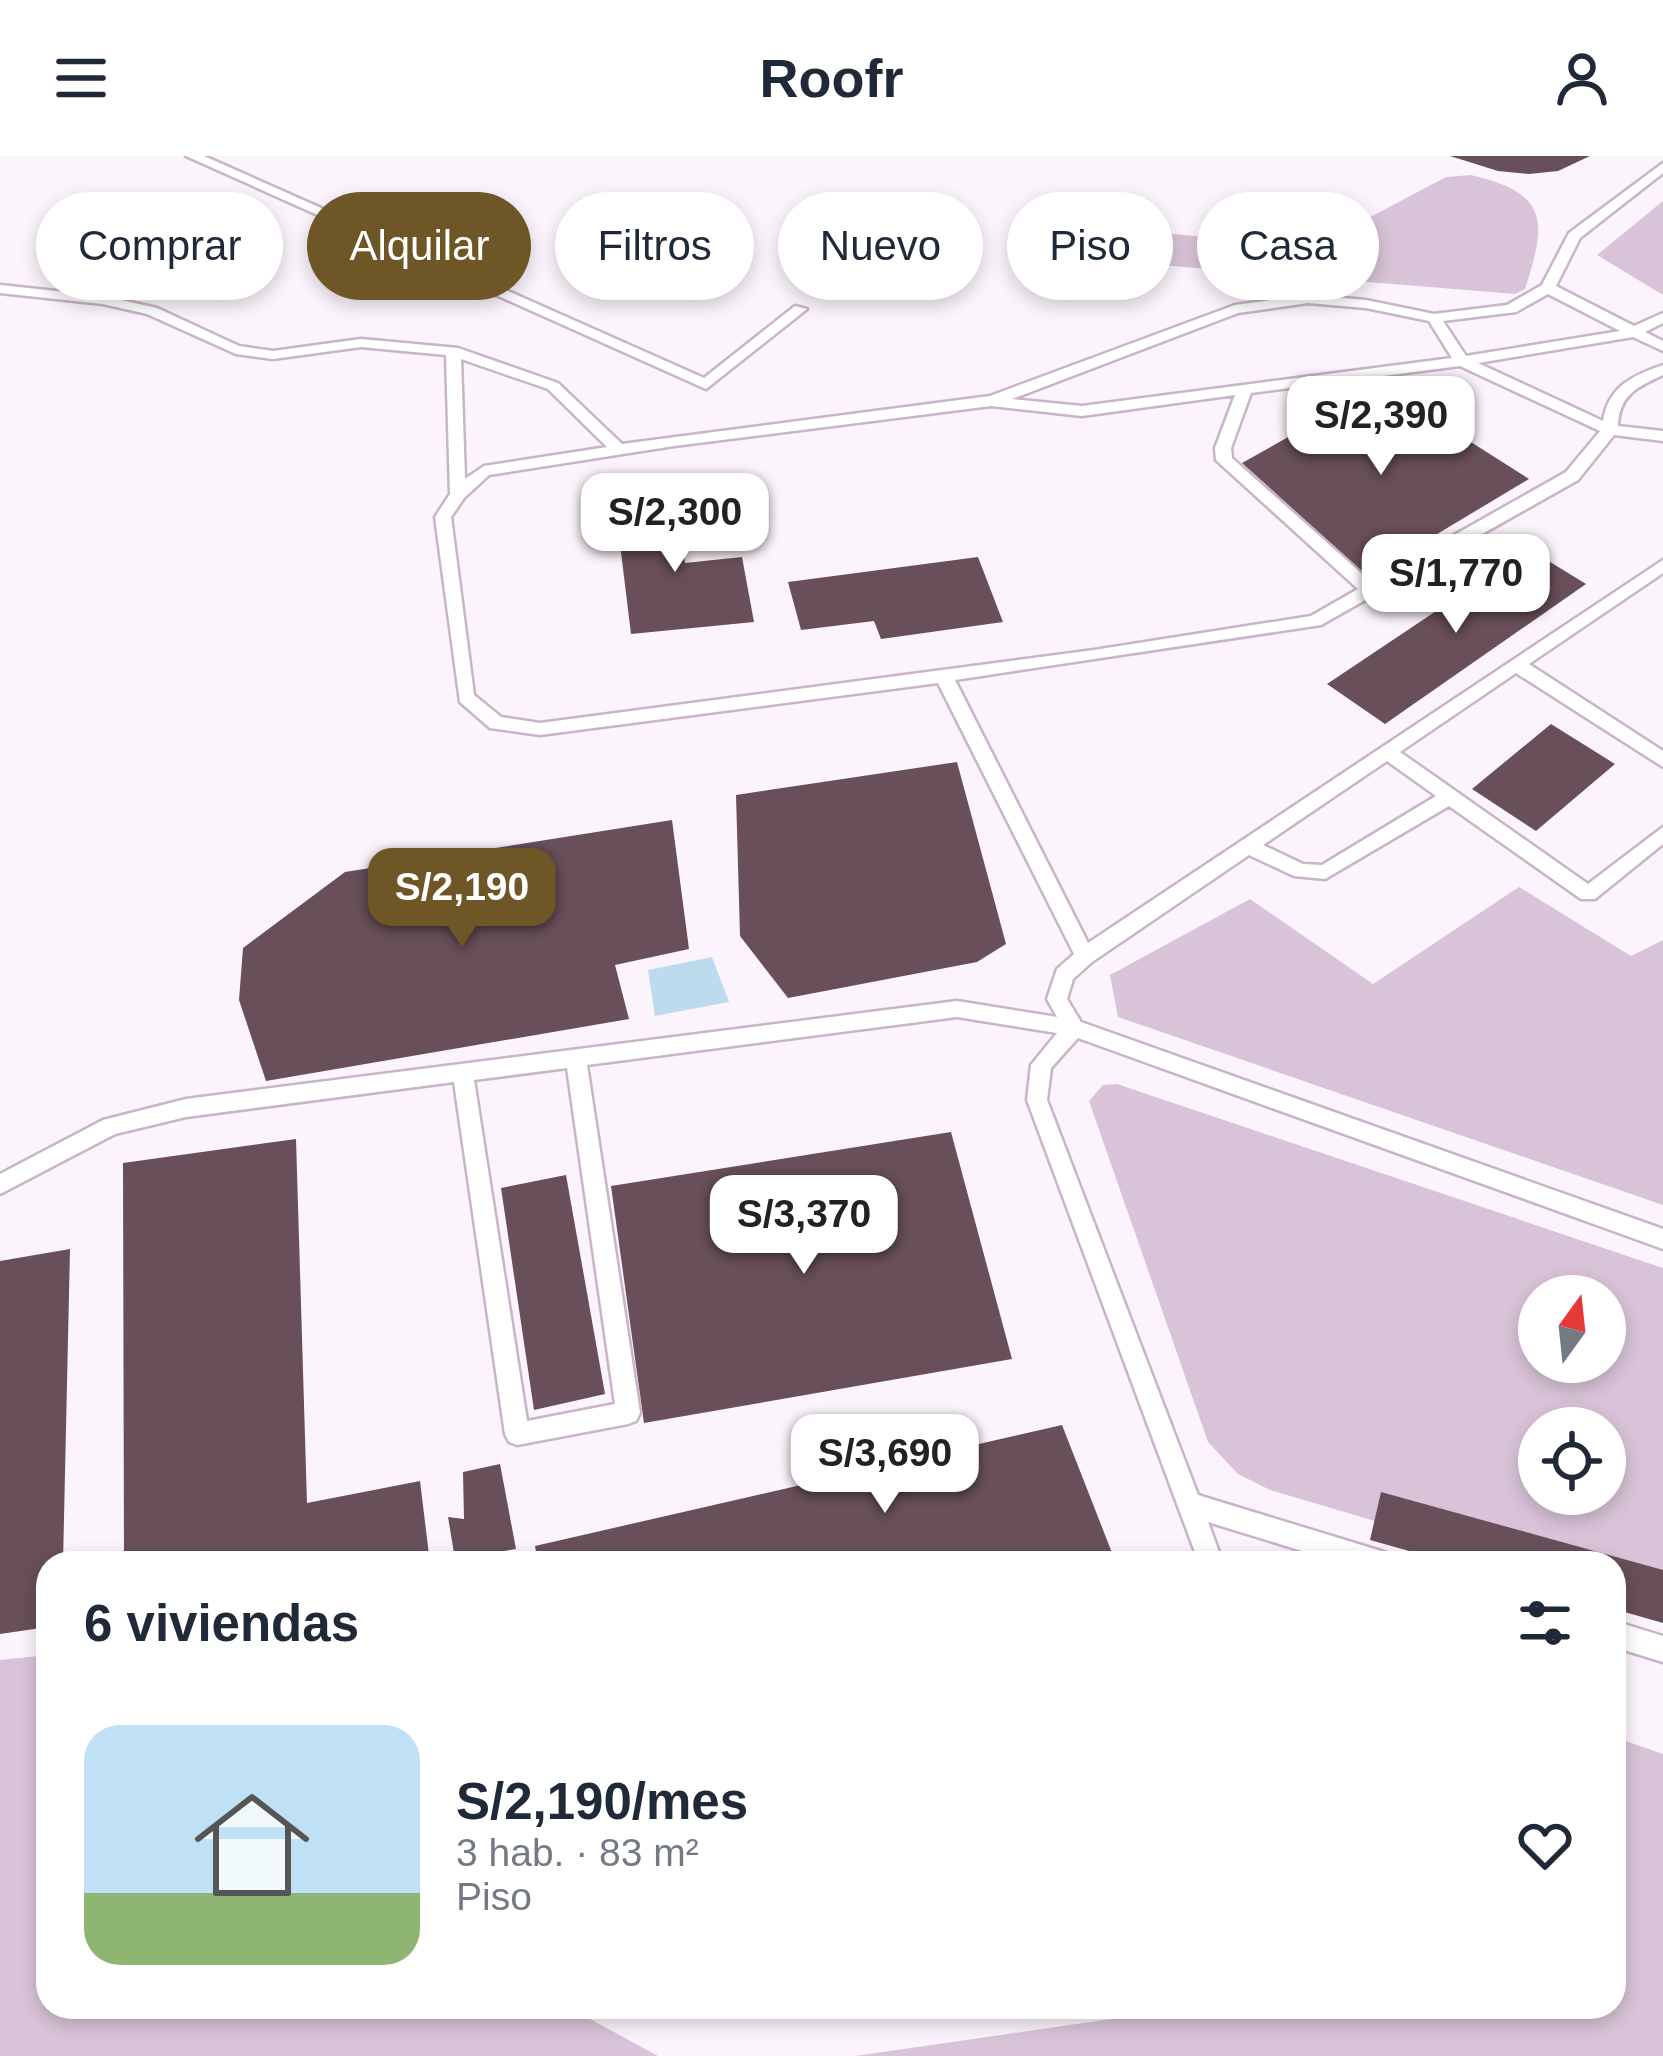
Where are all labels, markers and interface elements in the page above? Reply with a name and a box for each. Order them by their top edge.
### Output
icon: menu [48,45,114,111]
icon: person [1549,45,1615,111]
text: Roofr [760,48,903,108]
chip: Comprar [36,192,283,300]
chip: Alquilar [307,192,531,300]
chip: Filtros [555,192,754,300]
chip: Nuevo [778,192,983,300]
chip: Piso [1007,192,1173,300]
chip: Casa [1197,192,1379,300]
pin: S/2,390 [1270,376,1492,478]
text: S/2,390 [1314,393,1448,436]
pin: S/2,300 [564,473,786,575]
text: S/2,300 [608,490,742,533]
pin: S/1,770 [1345,534,1567,636]
text: S/1,770 [1389,551,1523,594]
pin: S/2,190 [351,848,573,950]
text: S/2,190 [395,865,529,908]
pin: S/3,370 [693,1175,915,1277]
text: S/3,370 [737,1192,871,1235]
north arrow [1518,1275,1626,1383]
map controls [1518,1275,1626,1515]
button: locate [1518,1407,1626,1515]
pin: S/3,690 [774,1414,996,1516]
text: S/3,690 [818,1431,952,1474]
icon: filters [1512,1590,1578,1656]
text: 6 viviendas [84,1595,359,1652]
icon: home [180,1773,324,1917]
text: S/2,190/mes [456,1773,748,1830]
icon: heart [1512,1812,1578,1878]
text: 3 hab. · 83 m² [456,1831,699,1874]
text: Piso [456,1875,532,1918]

